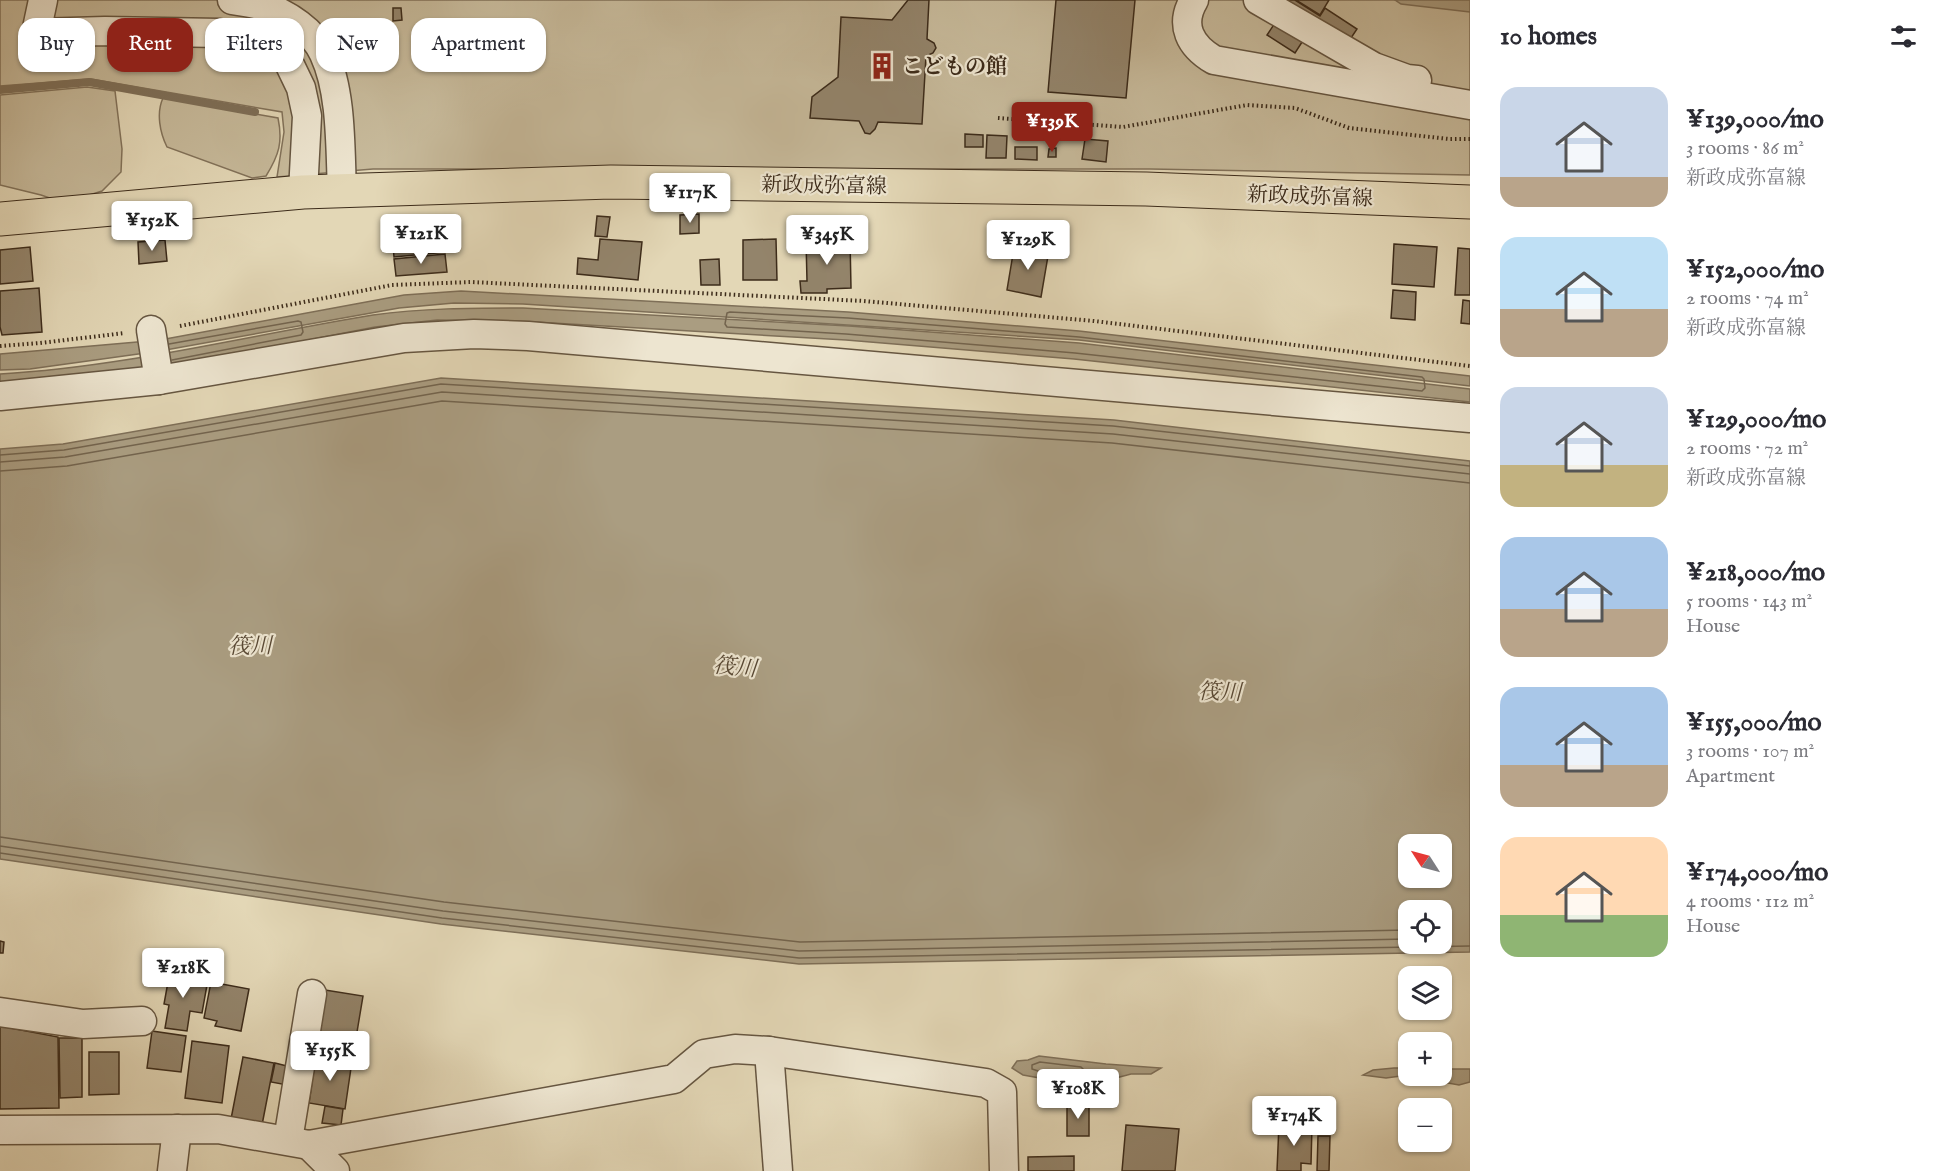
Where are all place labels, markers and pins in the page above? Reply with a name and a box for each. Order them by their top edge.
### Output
building icon: こどもの館 [867,51,897,81]
place label: こどもの館 [902,54,1007,81]
pin: ¥139K [1010,102,1094,153]
pin: ¥117K [648,173,732,224]
pin: ¥152K [110,201,194,252]
pin: ¥121K [379,214,463,265]
pin: ¥345K [785,215,869,266]
pin: ¥129K [986,220,1070,271]
pin: ¥218K [141,948,225,999]
pin: ¥155K [288,1031,372,1082]
pin: ¥108K [1036,1069,1120,1120]
pin: ¥174K [1252,1096,1336,1147]

